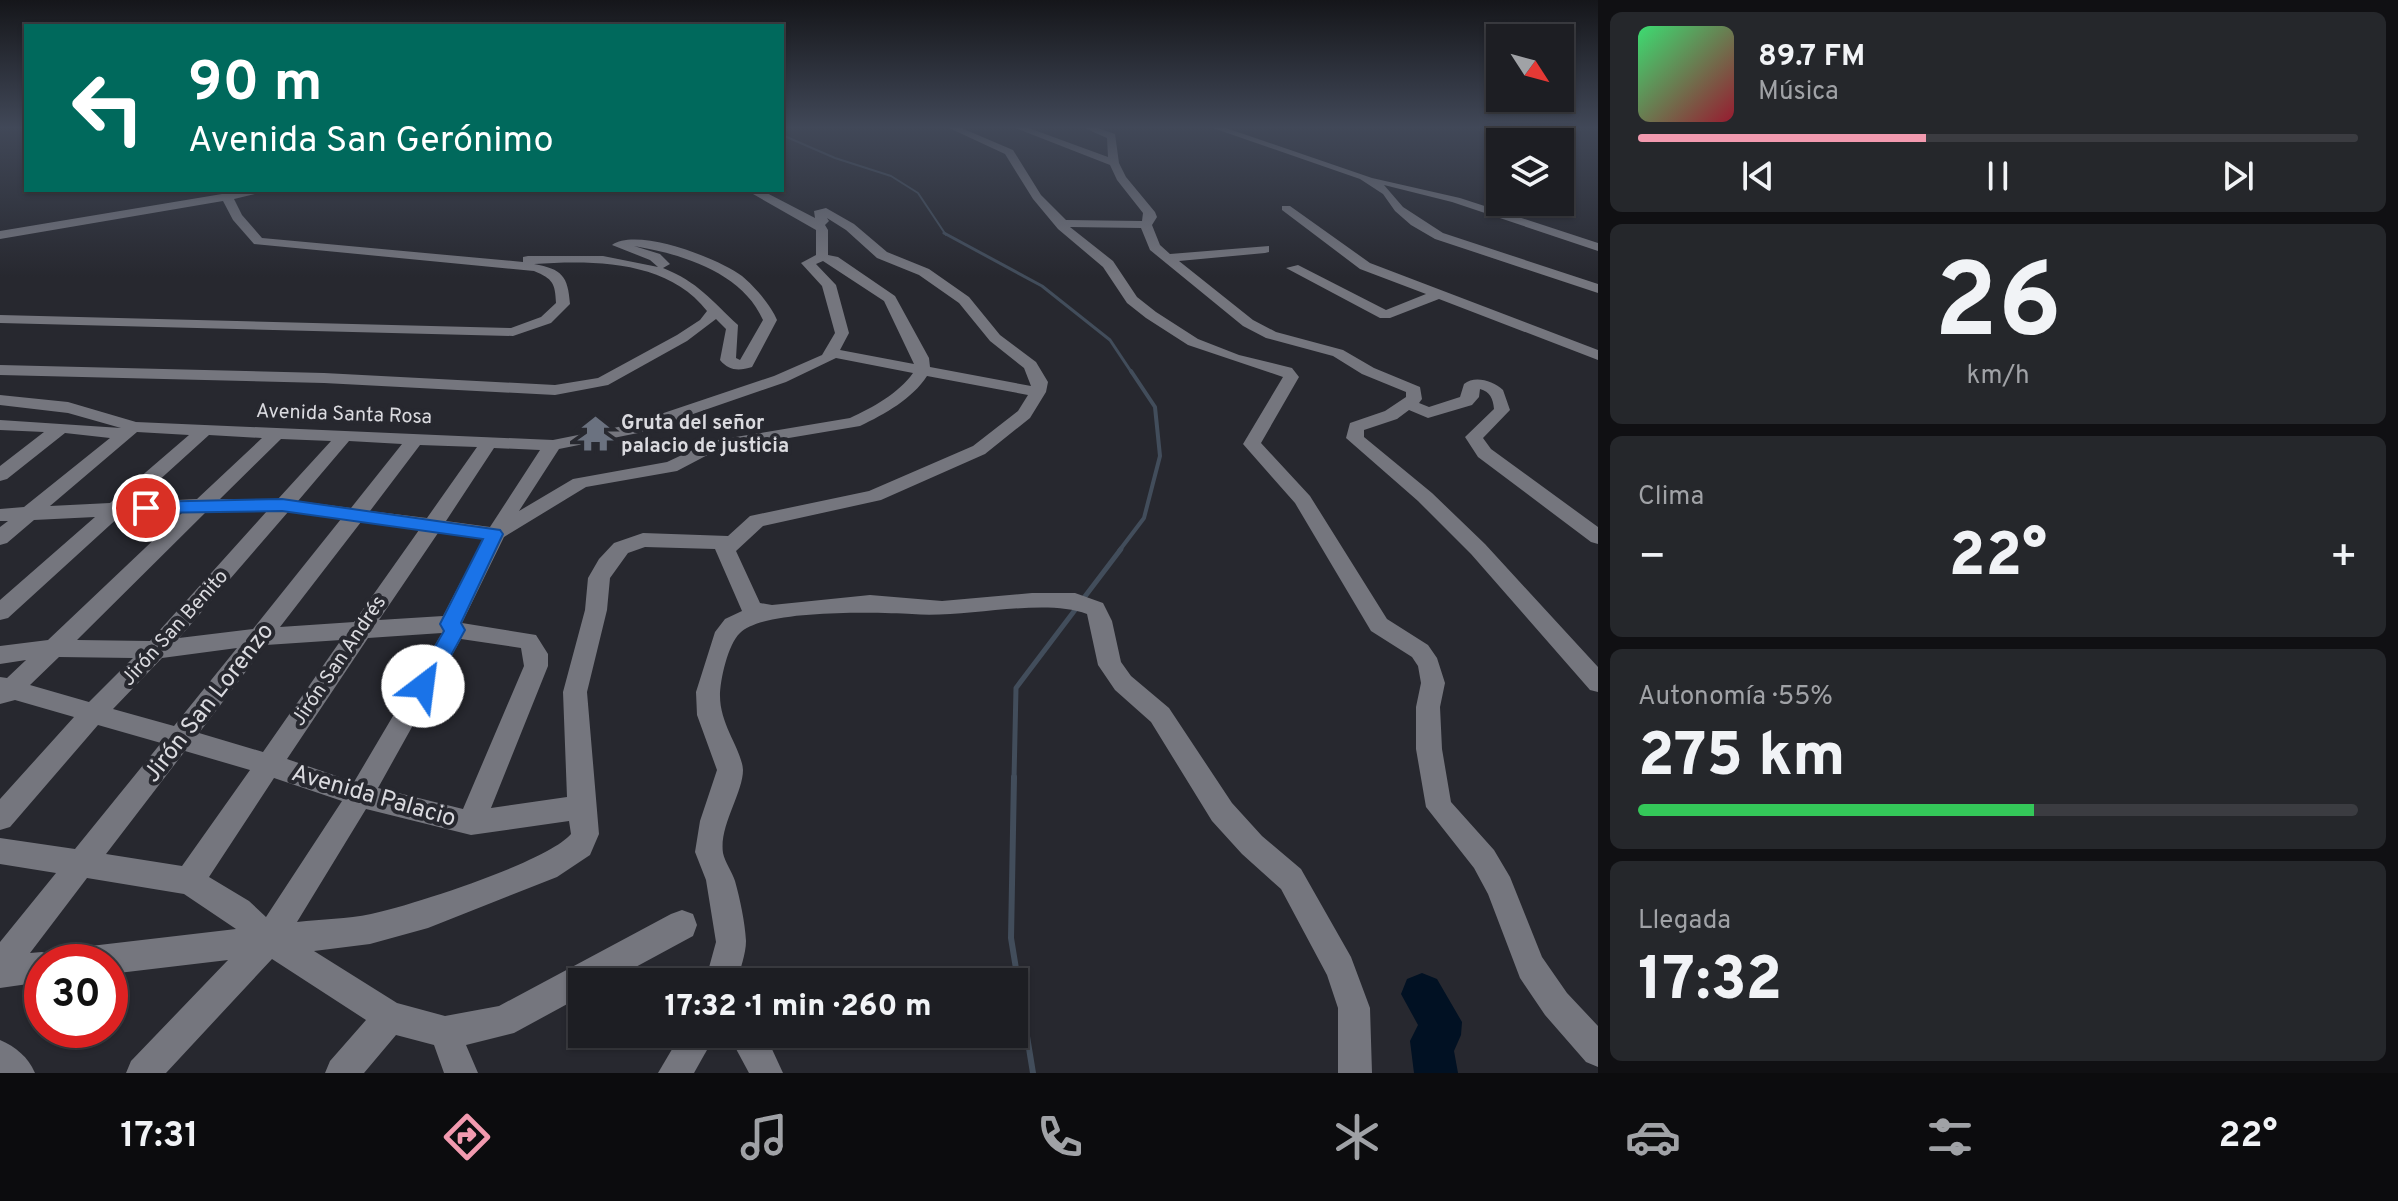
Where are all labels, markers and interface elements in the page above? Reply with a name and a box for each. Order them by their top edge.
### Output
north arrow [1486,24,1574,112]
map controls [1486,24,1574,216]
text: 89.7 FM [1758,39,1865,76]
text: 90 m [188,50,323,120]
icon: left [56,56,160,160]
text: Música [1758,76,1839,109]
text: Avenida San Gerónimo [188,119,554,165]
button: layers [1486,128,1574,216]
icon: previous [1736,154,1780,198]
icon: pause [1976,154,2020,198]
icon: next [2216,154,2260,198]
text: 26 [1934,242,2062,374]
text: km/h [1966,360,2030,393]
street label: Avenida Santa Rosa [255,399,432,431]
place label: Gruta del señor palacio de justicia [621,411,789,460]
temple icon: Gruta del señor palacio de justicia [576,415,614,453]
pin [112,474,180,542]
text: Clima [1638,481,1704,514]
icon: arrive [124,486,168,530]
text: 22° [1949,521,2047,597]
text: − [1638,531,1666,587]
text: + [2330,531,2358,587]
street label: Jirón San Benito [116,565,235,692]
street label: Jirón San Andrés [286,591,393,731]
street label: Jirón San Lorenzo [138,617,281,789]
position arrow [381,644,465,728]
text: Autonomía · 55% [1638,681,1833,714]
text: 275 km [1638,721,1846,797]
street label: Avenida Palacio [288,759,459,835]
text: Llegada [1638,905,1731,938]
speed limit sign: 30 [24,944,128,1048]
text: 17:32 [1638,945,1782,1021]
text: 17:32 · 1 min · 260 m [664,989,932,1026]
icon: directions [439,1109,495,1165]
icon: music [736,1109,792,1165]
icon: phone [1032,1109,1088,1165]
icon: climate [1329,1109,1385,1165]
icon: car [1625,1109,1681,1165]
icon: filters [1922,1109,1978,1165]
text: 17:31 [120,1114,199,1160]
text: 22° [2219,1114,2278,1160]

